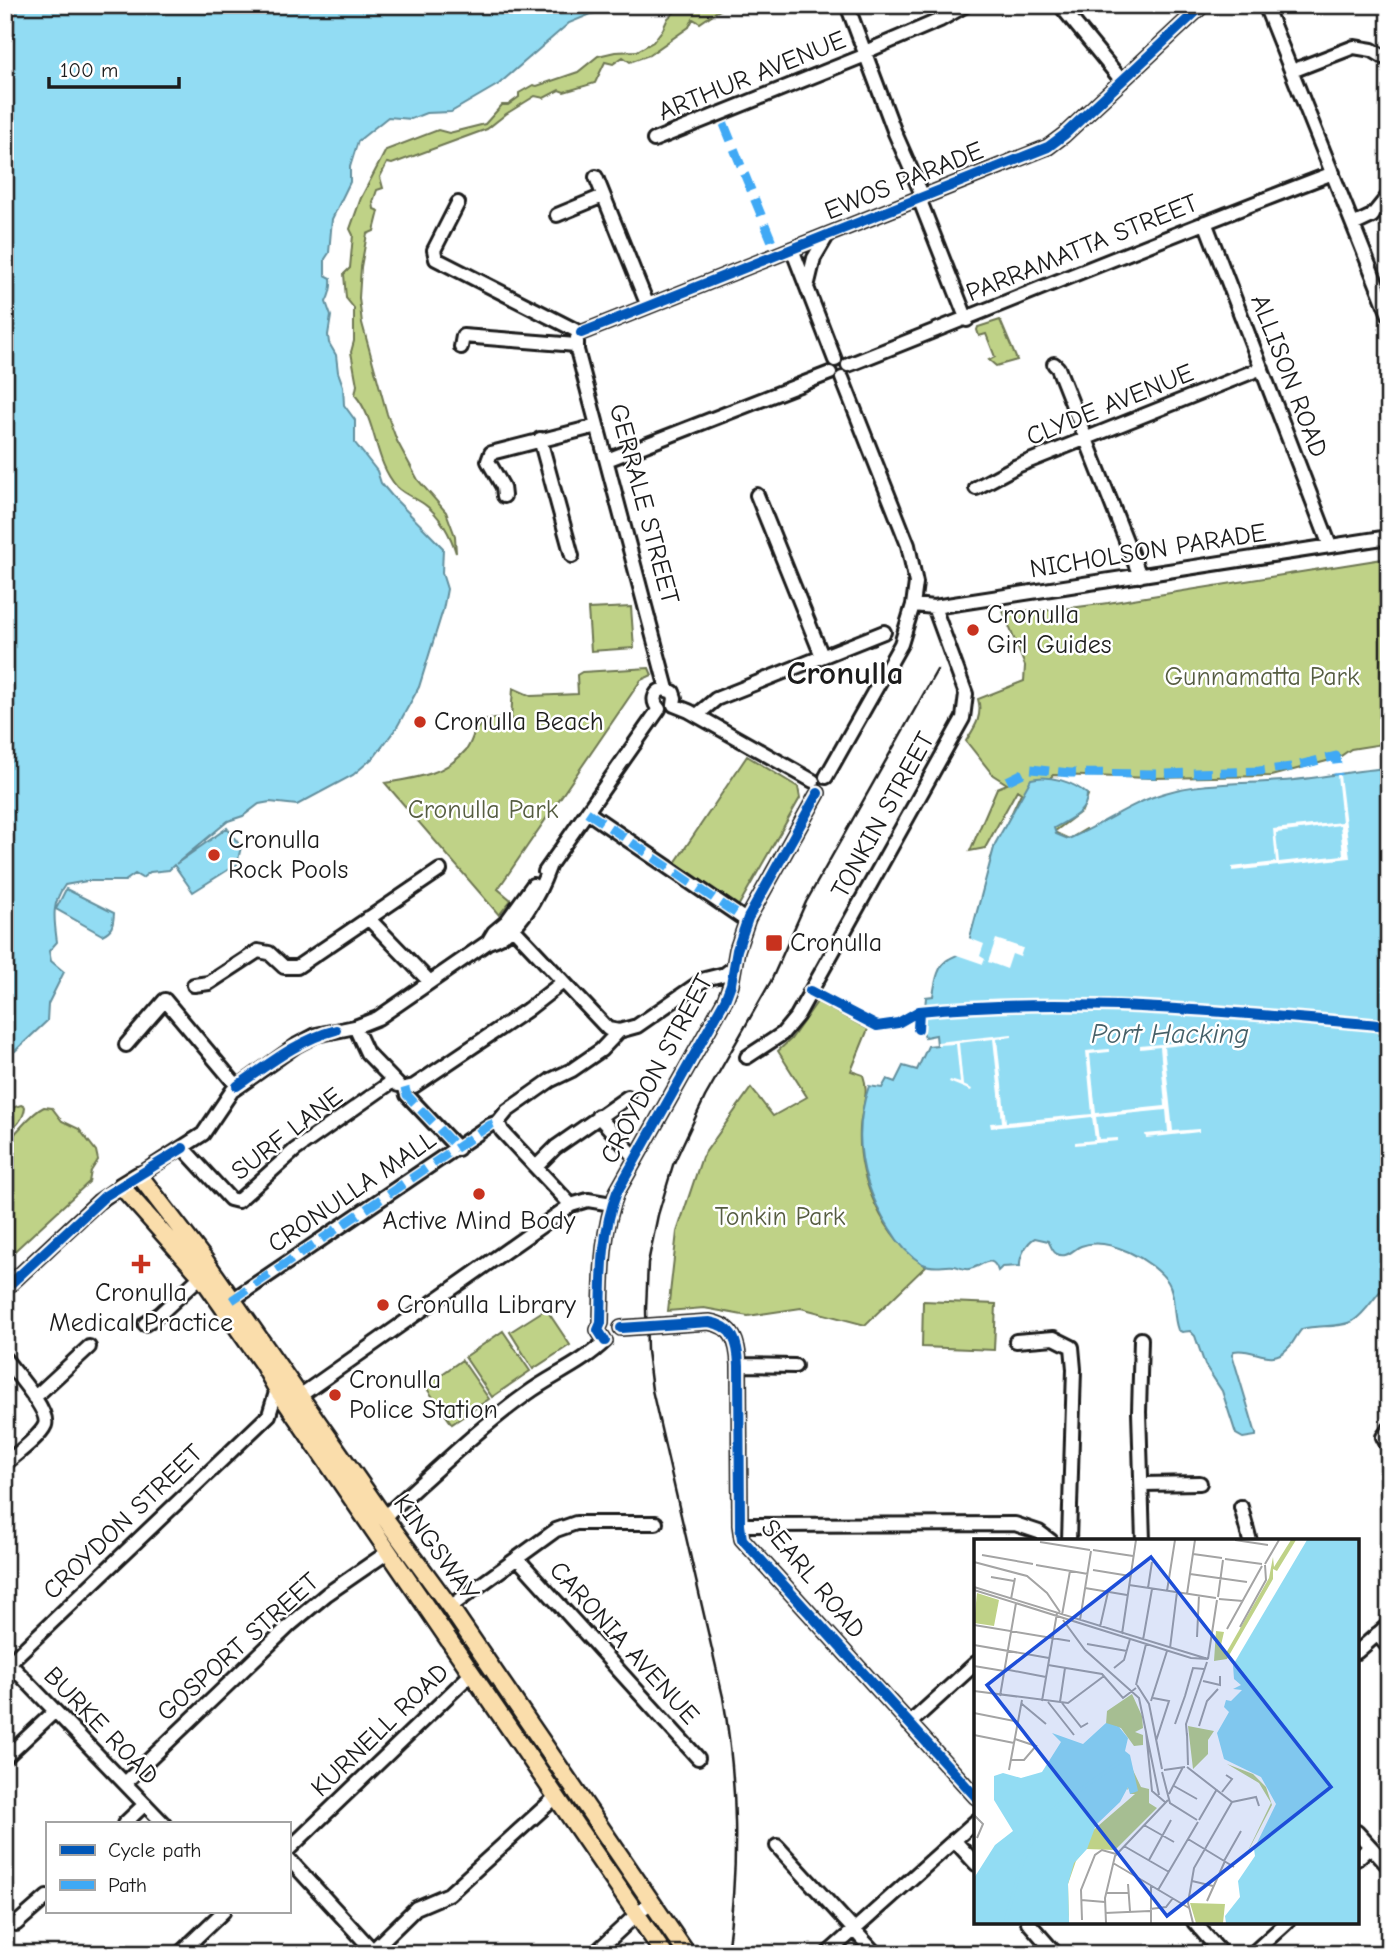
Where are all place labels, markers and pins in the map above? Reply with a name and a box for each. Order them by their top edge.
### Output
place label: Cronulla Girl Guides [987,600,1112,660]
marker: Cronulla Girl Guides [965,622,981,638]
place label: Cronulla Beach [434,707,604,737]
marker: Cronulla Beach [412,714,428,730]
place label: Cronulla Rock Pools [228,825,348,885]
marker: Cronulla Rock Pools [206,847,222,863]
place label: Cronulla [790,928,882,958]
marker: Cronulla [764,933,784,953]
marker: Active Mind Body [471,1186,487,1202]
place label: Active Mind Body [383,1206,576,1236]
marker: Cronulla Medical Practice [131,1254,151,1274]
place label: Cronulla Medical Practice [49,1278,233,1338]
place label: Cronulla Library [397,1290,576,1320]
marker: Cronulla Library [375,1297,391,1313]
place label: Cronulla Police Station [349,1365,498,1425]
marker: Cronulla Police Station [327,1387,343,1403]

